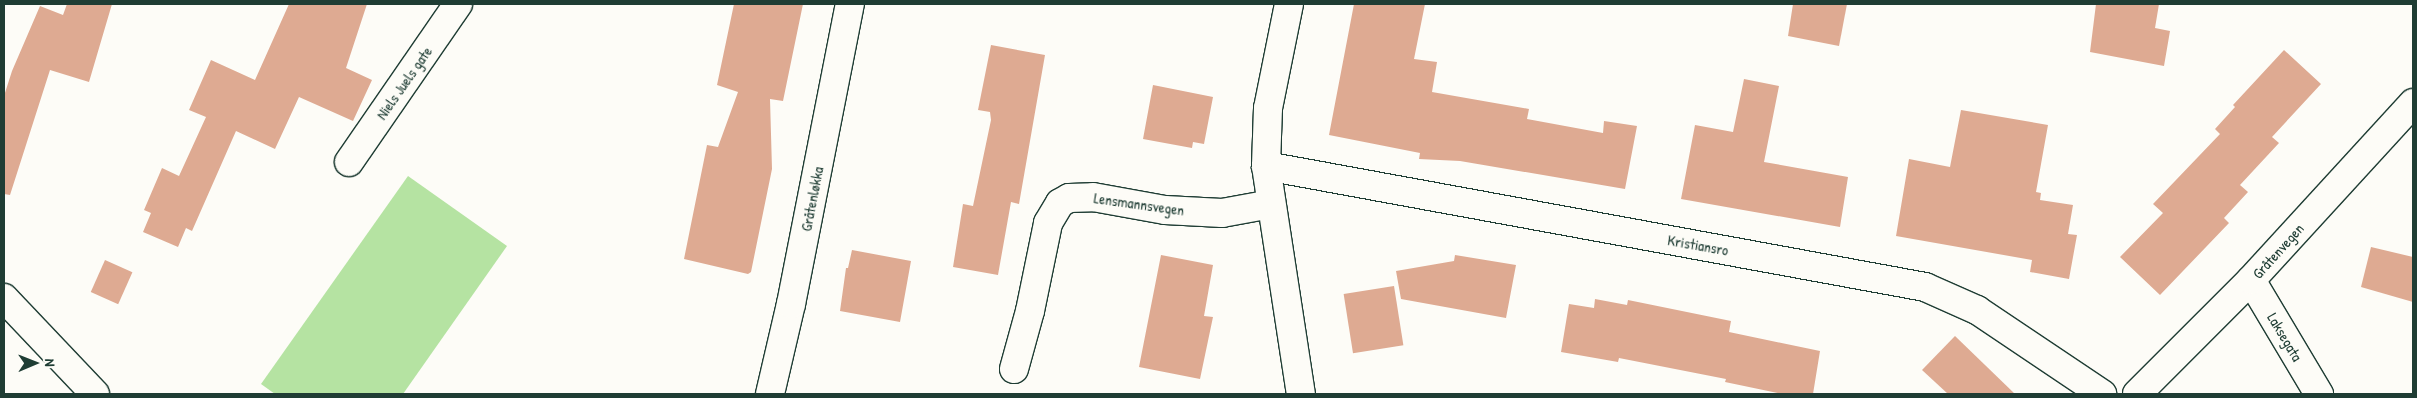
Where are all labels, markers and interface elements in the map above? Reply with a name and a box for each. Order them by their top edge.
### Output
street label: Niels Juels gate [372,43,436,123]
street label: Gråtenløkka [797,165,827,233]
street label: Lensmannsvegen [1093,189,1185,219]
street label: Gråtenvegen [2249,220,2307,282]
street label: Kristiansro [1666,231,1730,259]
street label: Laksegata [2264,310,2306,364]
north arrow [10,338,60,388]
text: N [41,359,60,367]

